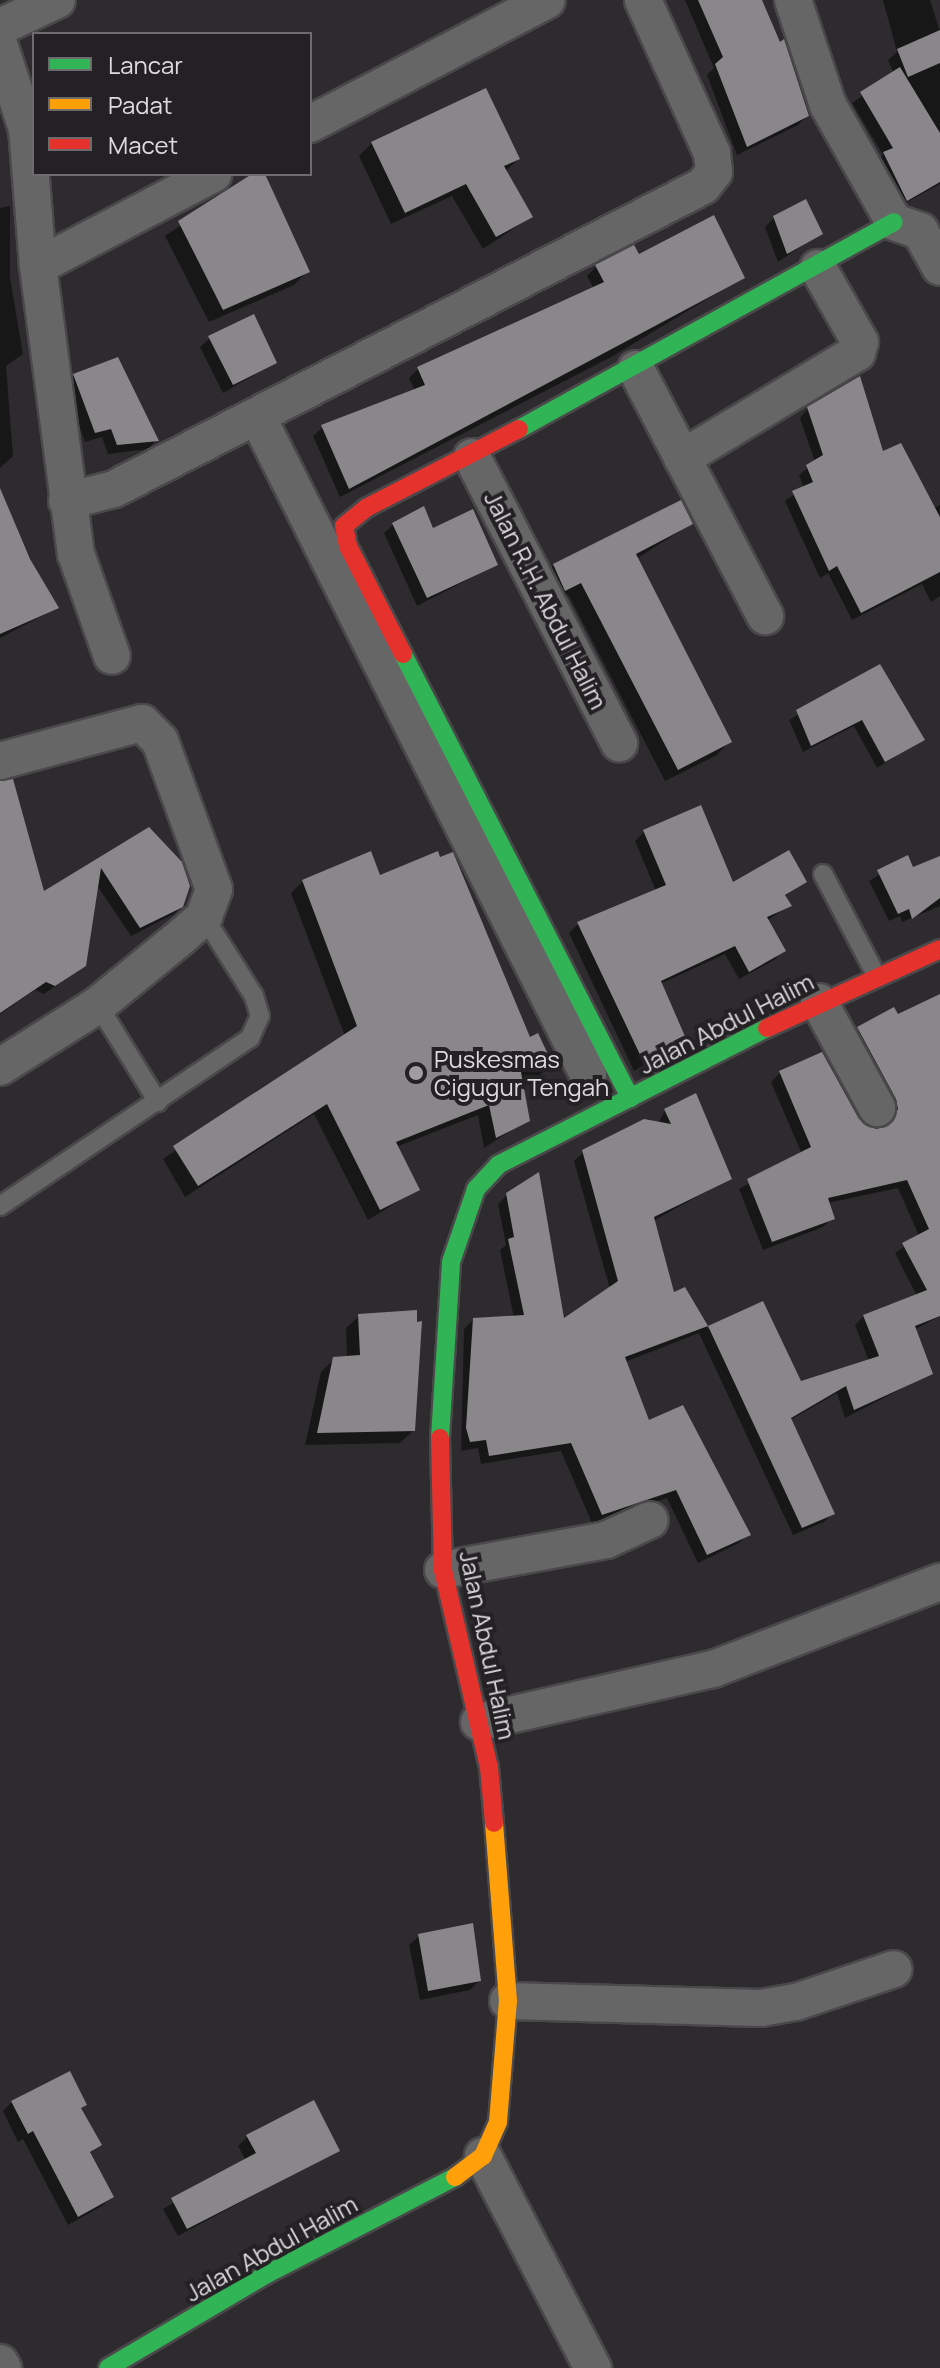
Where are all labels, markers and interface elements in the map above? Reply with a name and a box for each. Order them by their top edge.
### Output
legend [32,32,312,176]
text: Lancar [108,48,183,81]
text: Padat [108,88,172,121]
text: Macet [108,128,178,161]
street label: Jalan R.H. Abdul Halim [479,486,613,714]
street label: Jalan Abdul Halim [634,967,818,1079]
place label: Puskesmas Cigugur Tengah [434,1045,609,1101]
marker: Puskesmas Cigugur Tengah [405,1062,427,1084]
street label: Jalan Abdul Halim [454,1548,522,1742]
street label: Jalan Abdul Halim [180,2189,362,2307]

